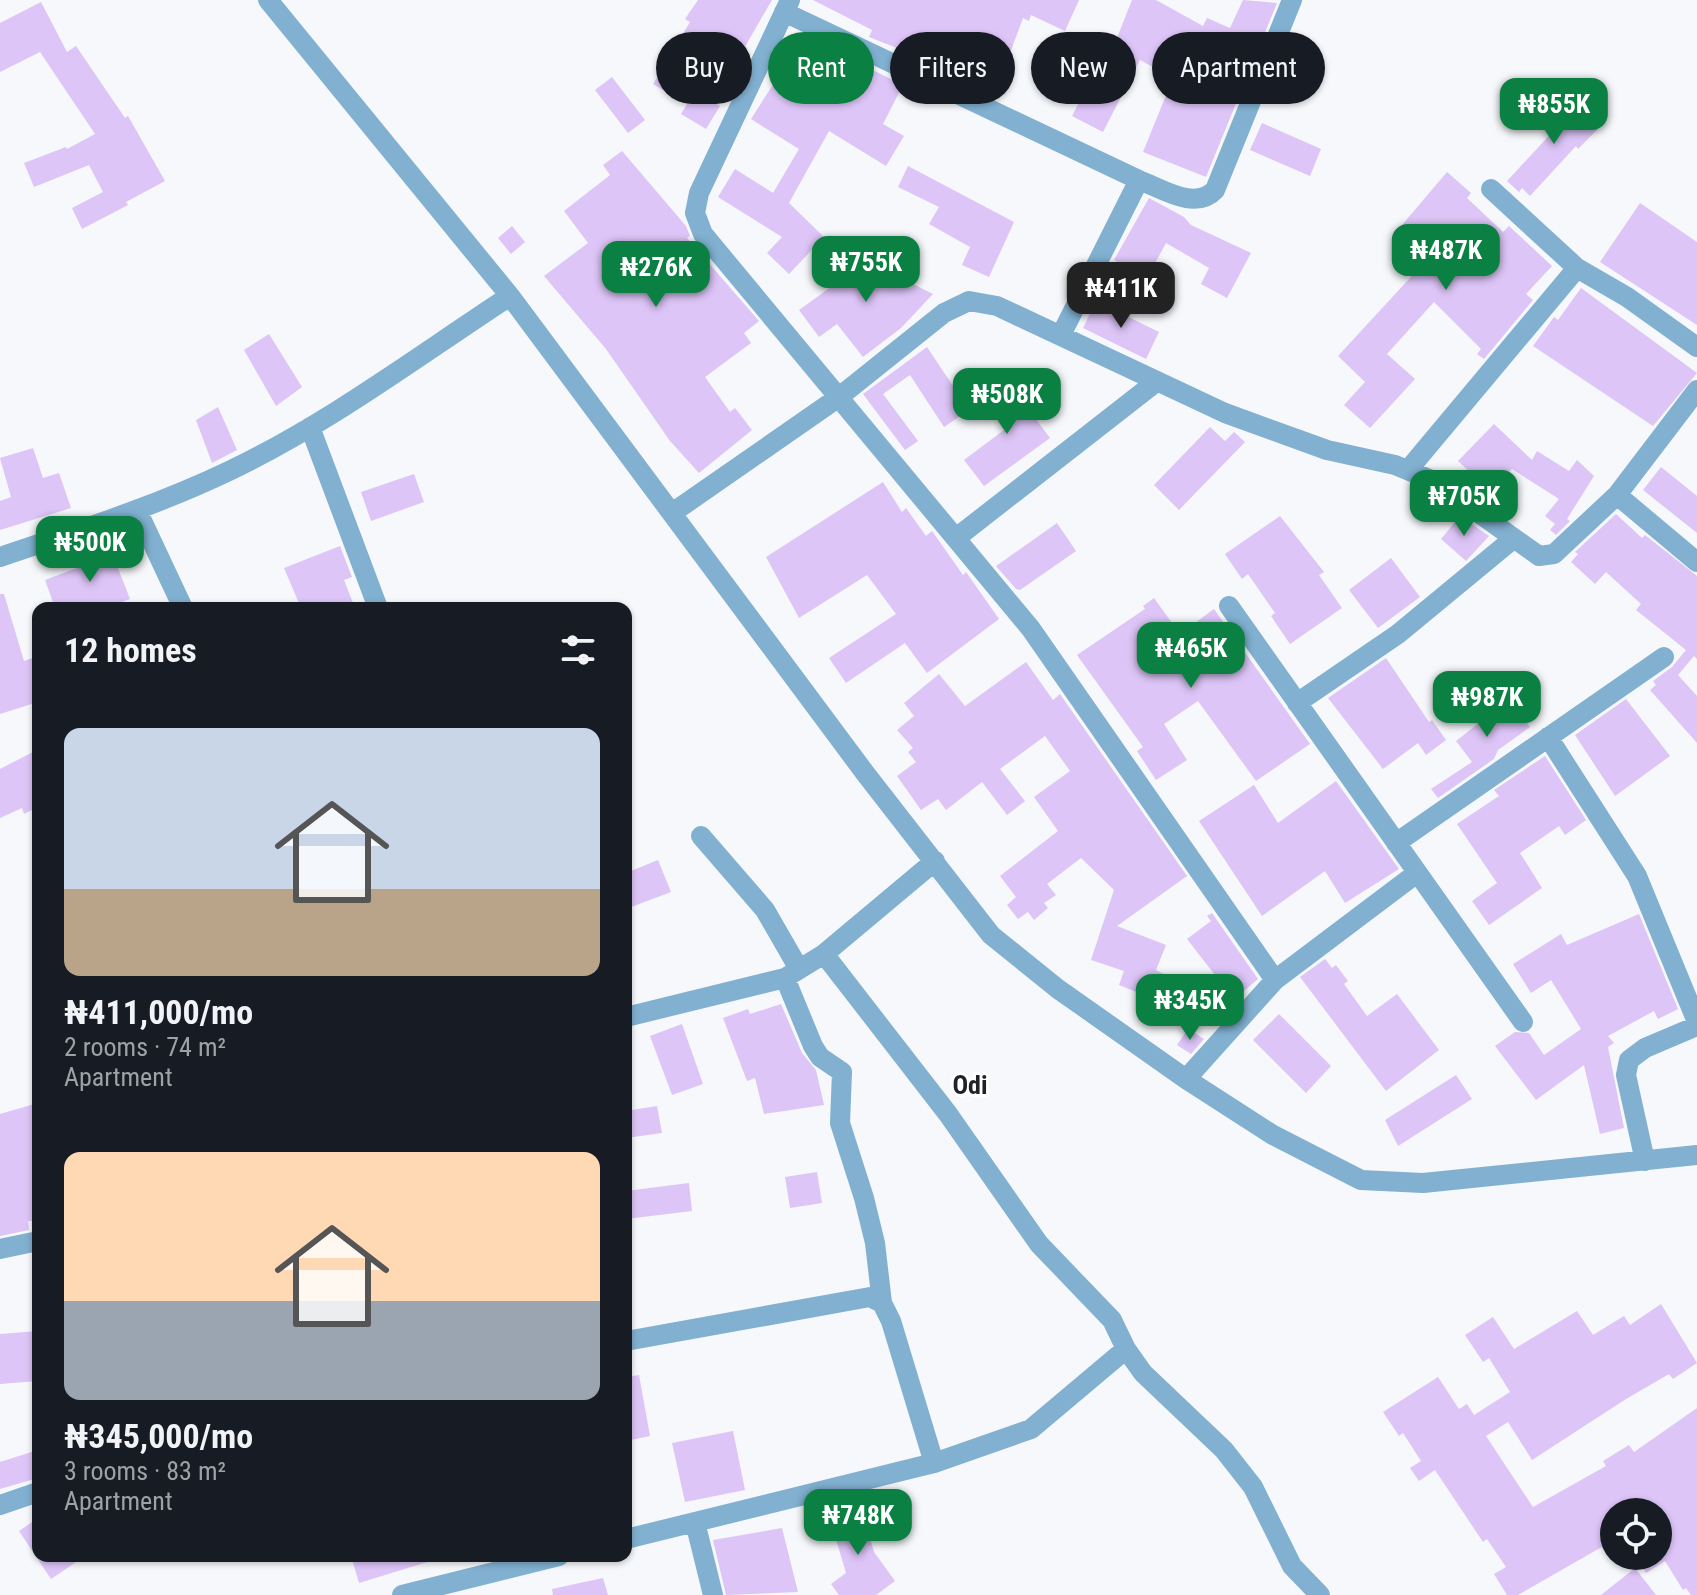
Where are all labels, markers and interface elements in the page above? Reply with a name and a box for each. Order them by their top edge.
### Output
chip: Buy [656,32,752,104]
chip: Rent [768,32,874,104]
chip: Filters [890,32,1015,104]
chip: New [1031,32,1136,104]
chip: Apartment [1152,32,1325,104]
pin: ₦855K [1498,78,1610,146]
text: ₦855K [1518,89,1590,119]
pin: ₦487K [1390,224,1502,292]
text: ₦487K [1410,235,1482,265]
pin: ₦755K [810,236,922,304]
pin: ₦276K [600,241,712,309]
text: ₦755K [830,247,902,277]
text: ₦276K [620,252,692,282]
pin: ₦411K [1065,262,1177,330]
text: ₦411K [1085,273,1157,303]
pin: ₦508K [951,368,1063,436]
text: ₦508K [971,379,1043,409]
pin: ₦705K [1408,470,1520,538]
text: ₦705K [1428,481,1500,511]
pin: ₦500K [34,516,146,584]
text: ₦500K [54,527,126,557]
pin: ₦465K [1135,622,1247,690]
icon: filters [556,628,600,672]
text: 12 homes [64,630,197,670]
text: ₦465K [1155,633,1227,663]
pin: ₦987K [1431,671,1543,739]
text: ₦987K [1451,682,1523,712]
icon: home [260,780,404,924]
pin: ₦345K [1134,974,1246,1042]
text: ₦345K [1154,985,1226,1015]
text: ₦411,000/mo [64,992,253,1032]
text: 2 rooms · 74 m² [64,1032,226,1062]
text: Apartment [64,1062,173,1092]
district label: Odi [952,1070,988,1100]
icon: home [260,1204,404,1348]
text: ₦345,000/mo [64,1416,253,1456]
text: 3 rooms · 83 m² [64,1456,226,1486]
text: Apartment [64,1486,173,1516]
pin: ₦748K [802,1489,914,1557]
map controls [1600,1498,1672,1570]
button: locate [1600,1498,1672,1570]
text: ₦748K [822,1500,894,1530]

